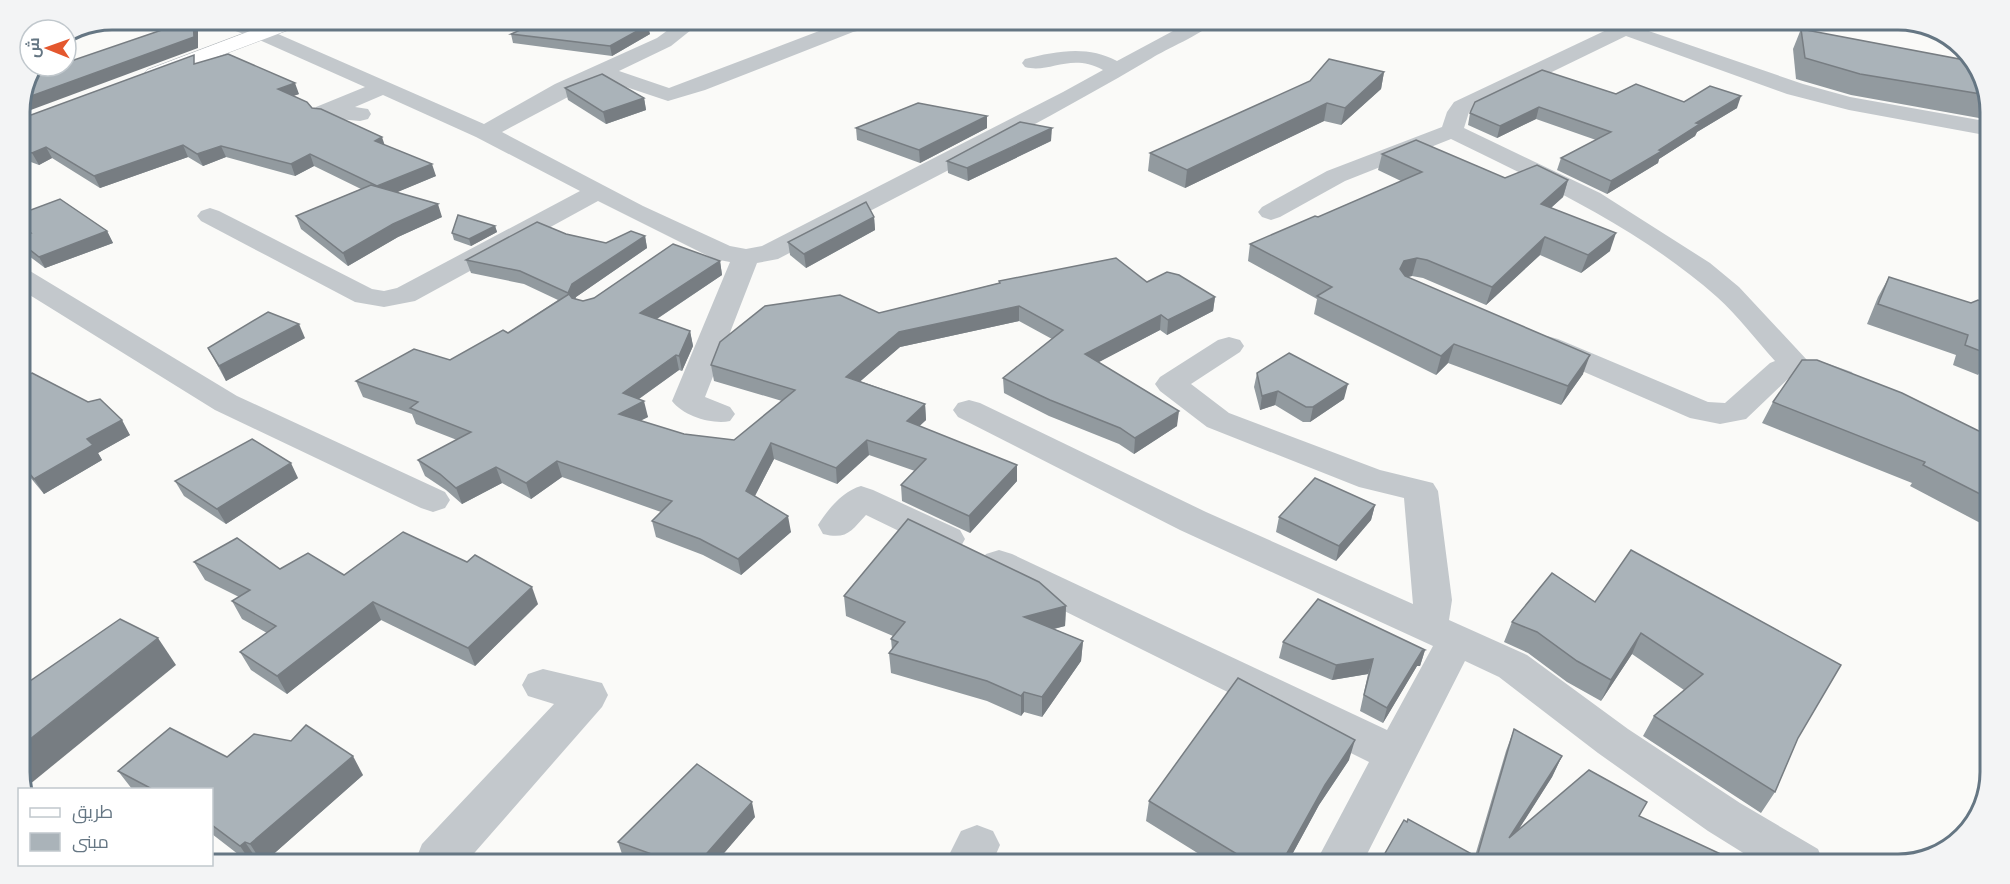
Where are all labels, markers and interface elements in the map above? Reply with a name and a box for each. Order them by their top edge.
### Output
north arrow [18,18,78,78]
text: ش [23,37,43,58]
legend [18,788,213,866]
text: طريق [72,800,113,824]
text: مبنى [72,830,109,853]

